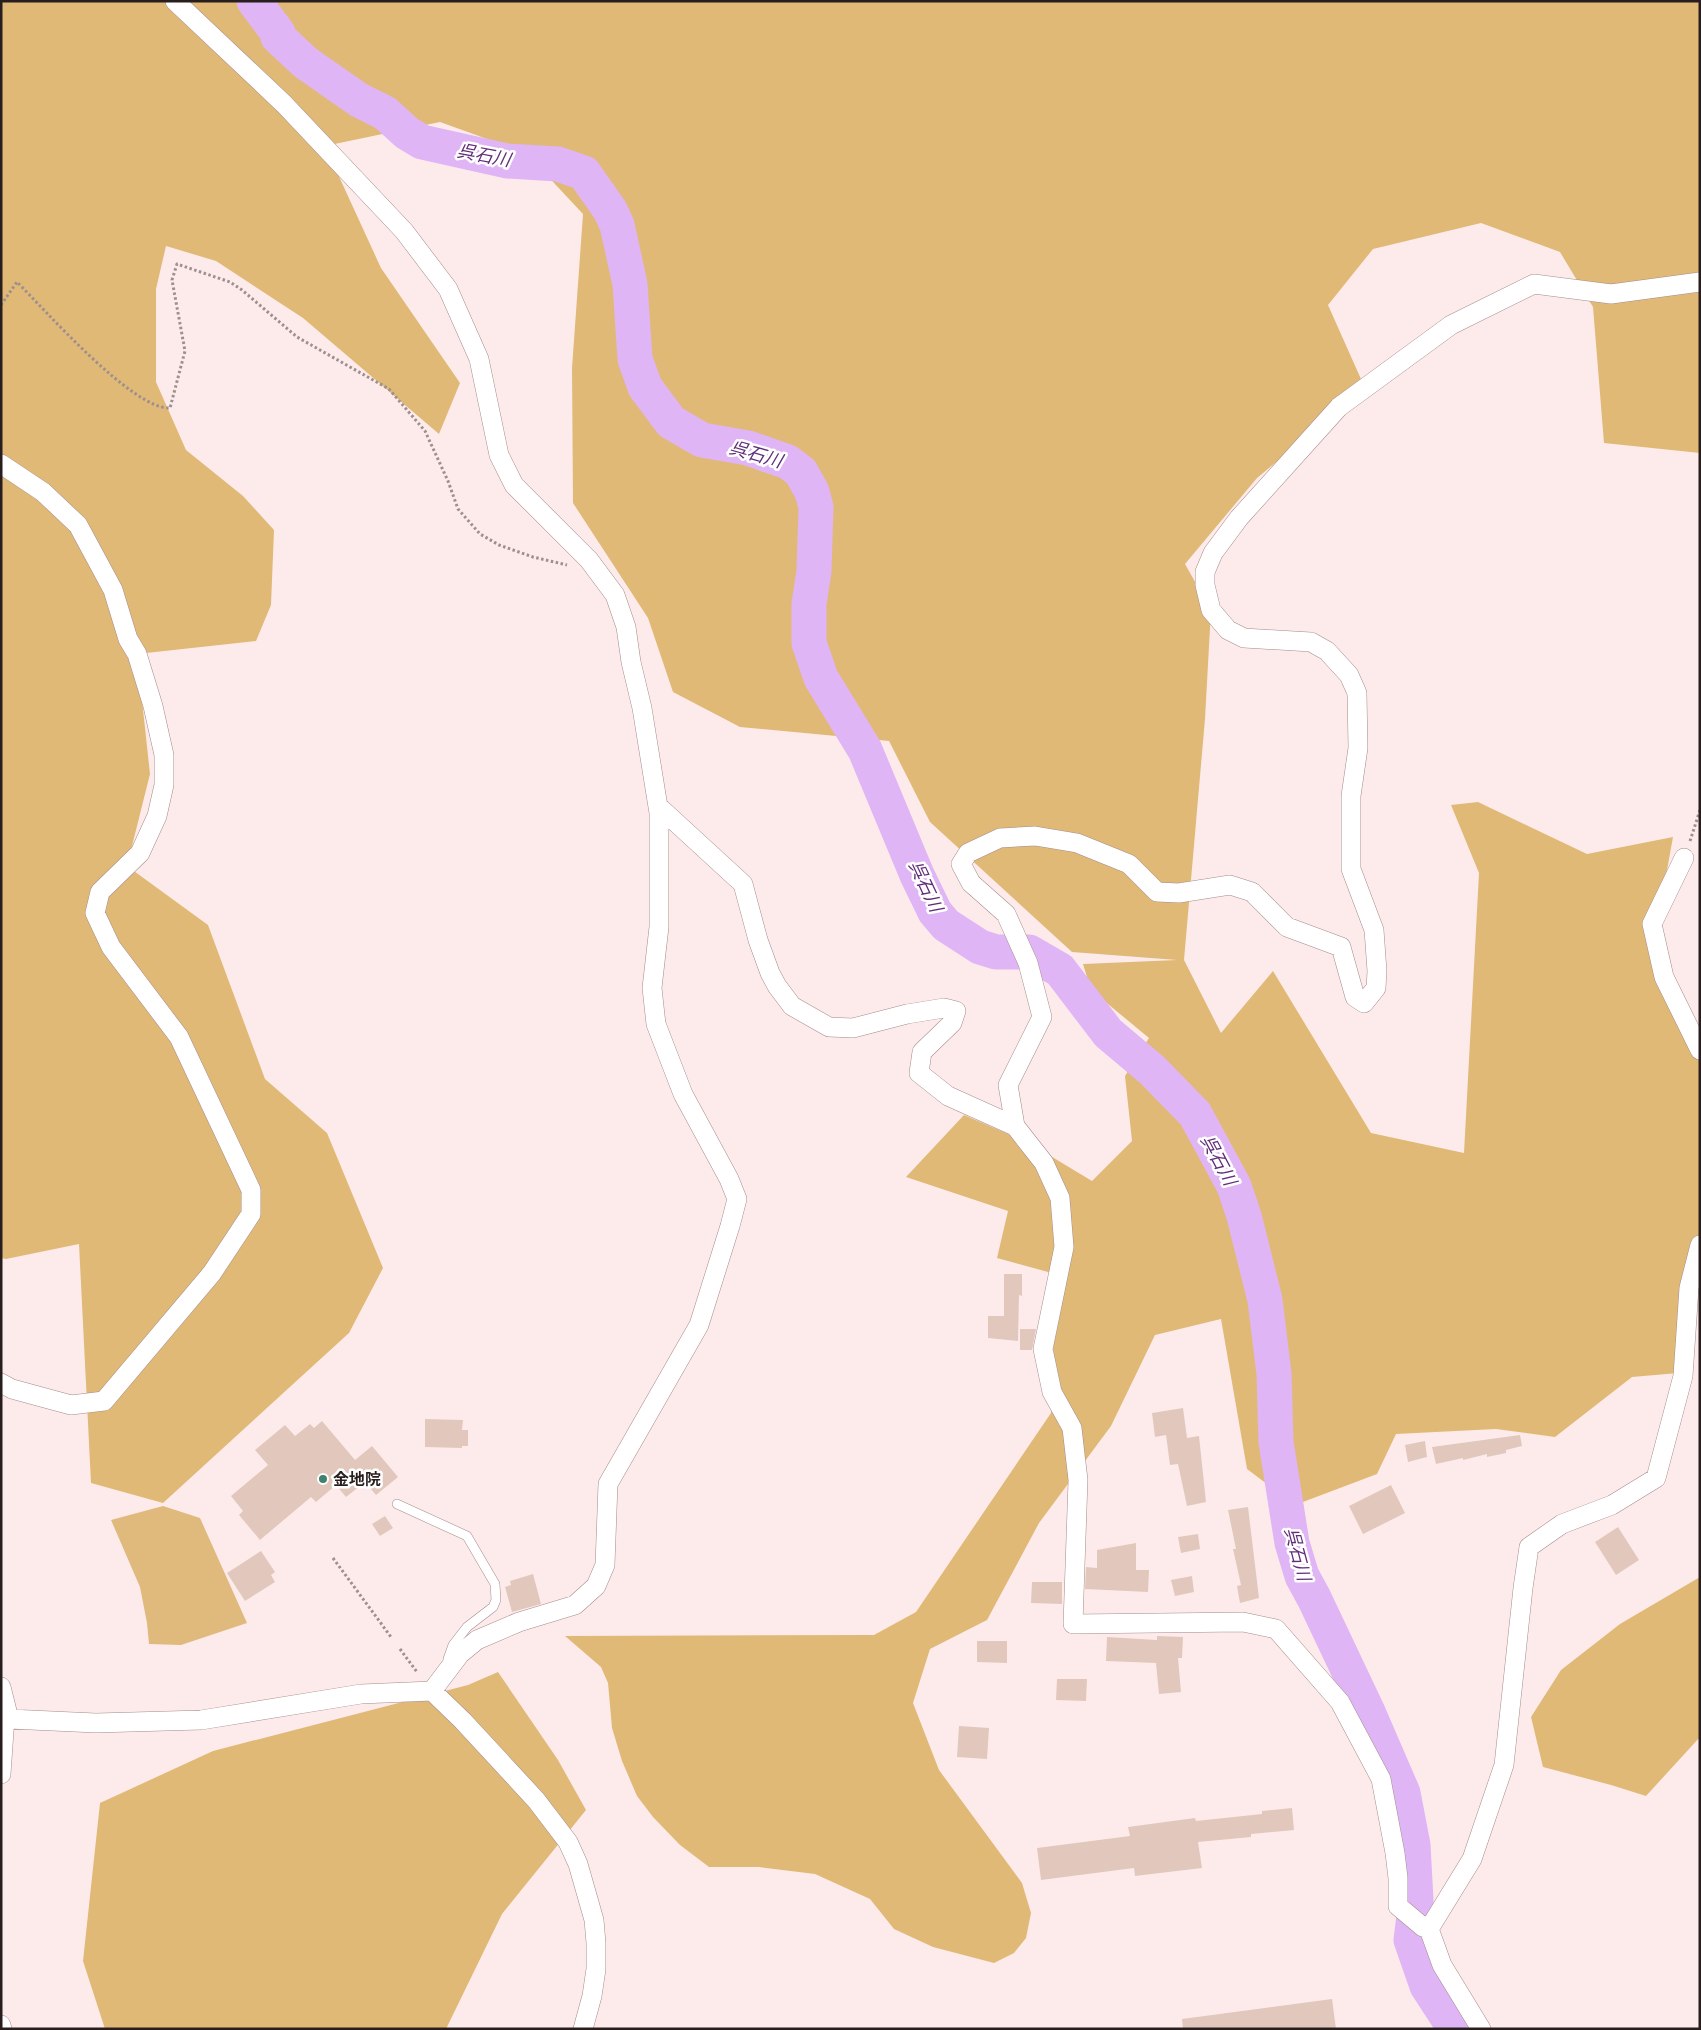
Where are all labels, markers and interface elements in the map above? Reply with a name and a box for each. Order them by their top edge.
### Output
water label: 呉石川 [455,140,514,171]
water label: 呉石川 [727,436,787,472]
water label: 呉石川 [905,857,948,917]
water label: 呉石川 [1197,1131,1242,1191]
place label: 金地院 [333,1470,381,1489]
marker: 金地院 [317,1473,329,1485]
water label: 呉石川 [1281,1525,1316,1585]

